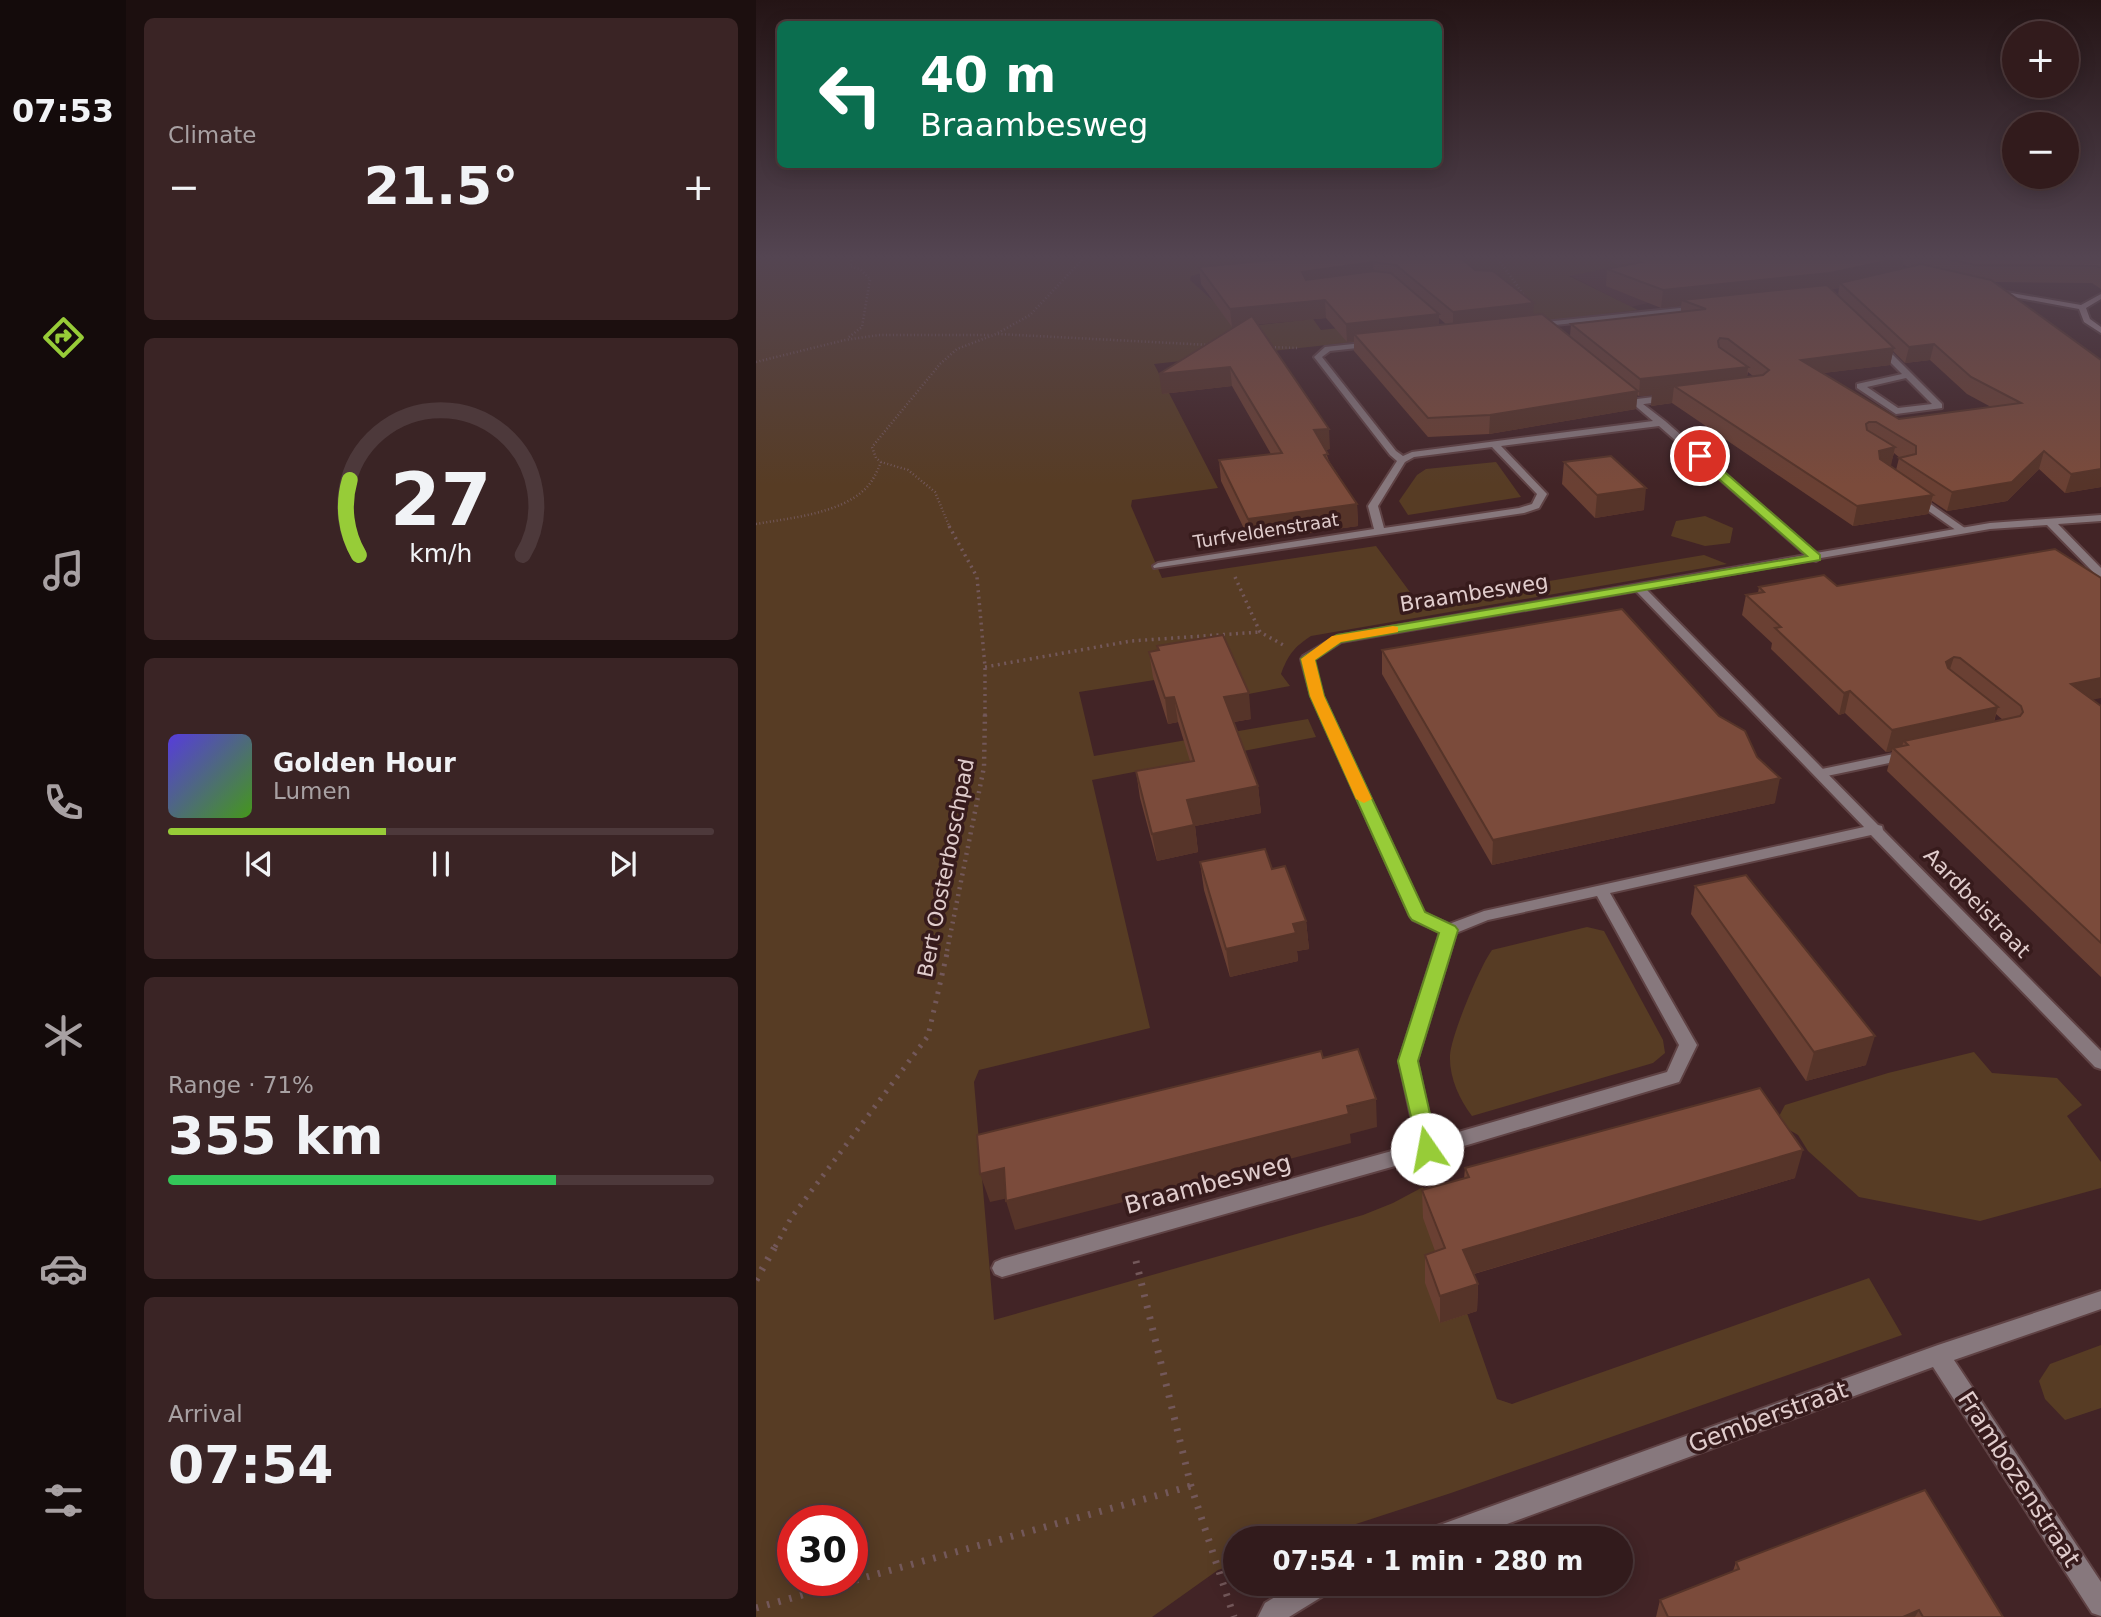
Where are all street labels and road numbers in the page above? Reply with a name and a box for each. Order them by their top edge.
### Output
street label: Turfveldenstraat [1191,509,1340,553]
street label: Braambesweg [1398,569,1550,617]
street label: Bert Oosterboschpad [913,757,979,979]
street label: Aardbeistraat [1919,843,2035,963]
street label: Braambesweg [1122,1148,1294,1220]
street label: Gemberstraat [1685,1375,1851,1459]
street label: Frambozenstraat [1952,1386,2086,1572]

